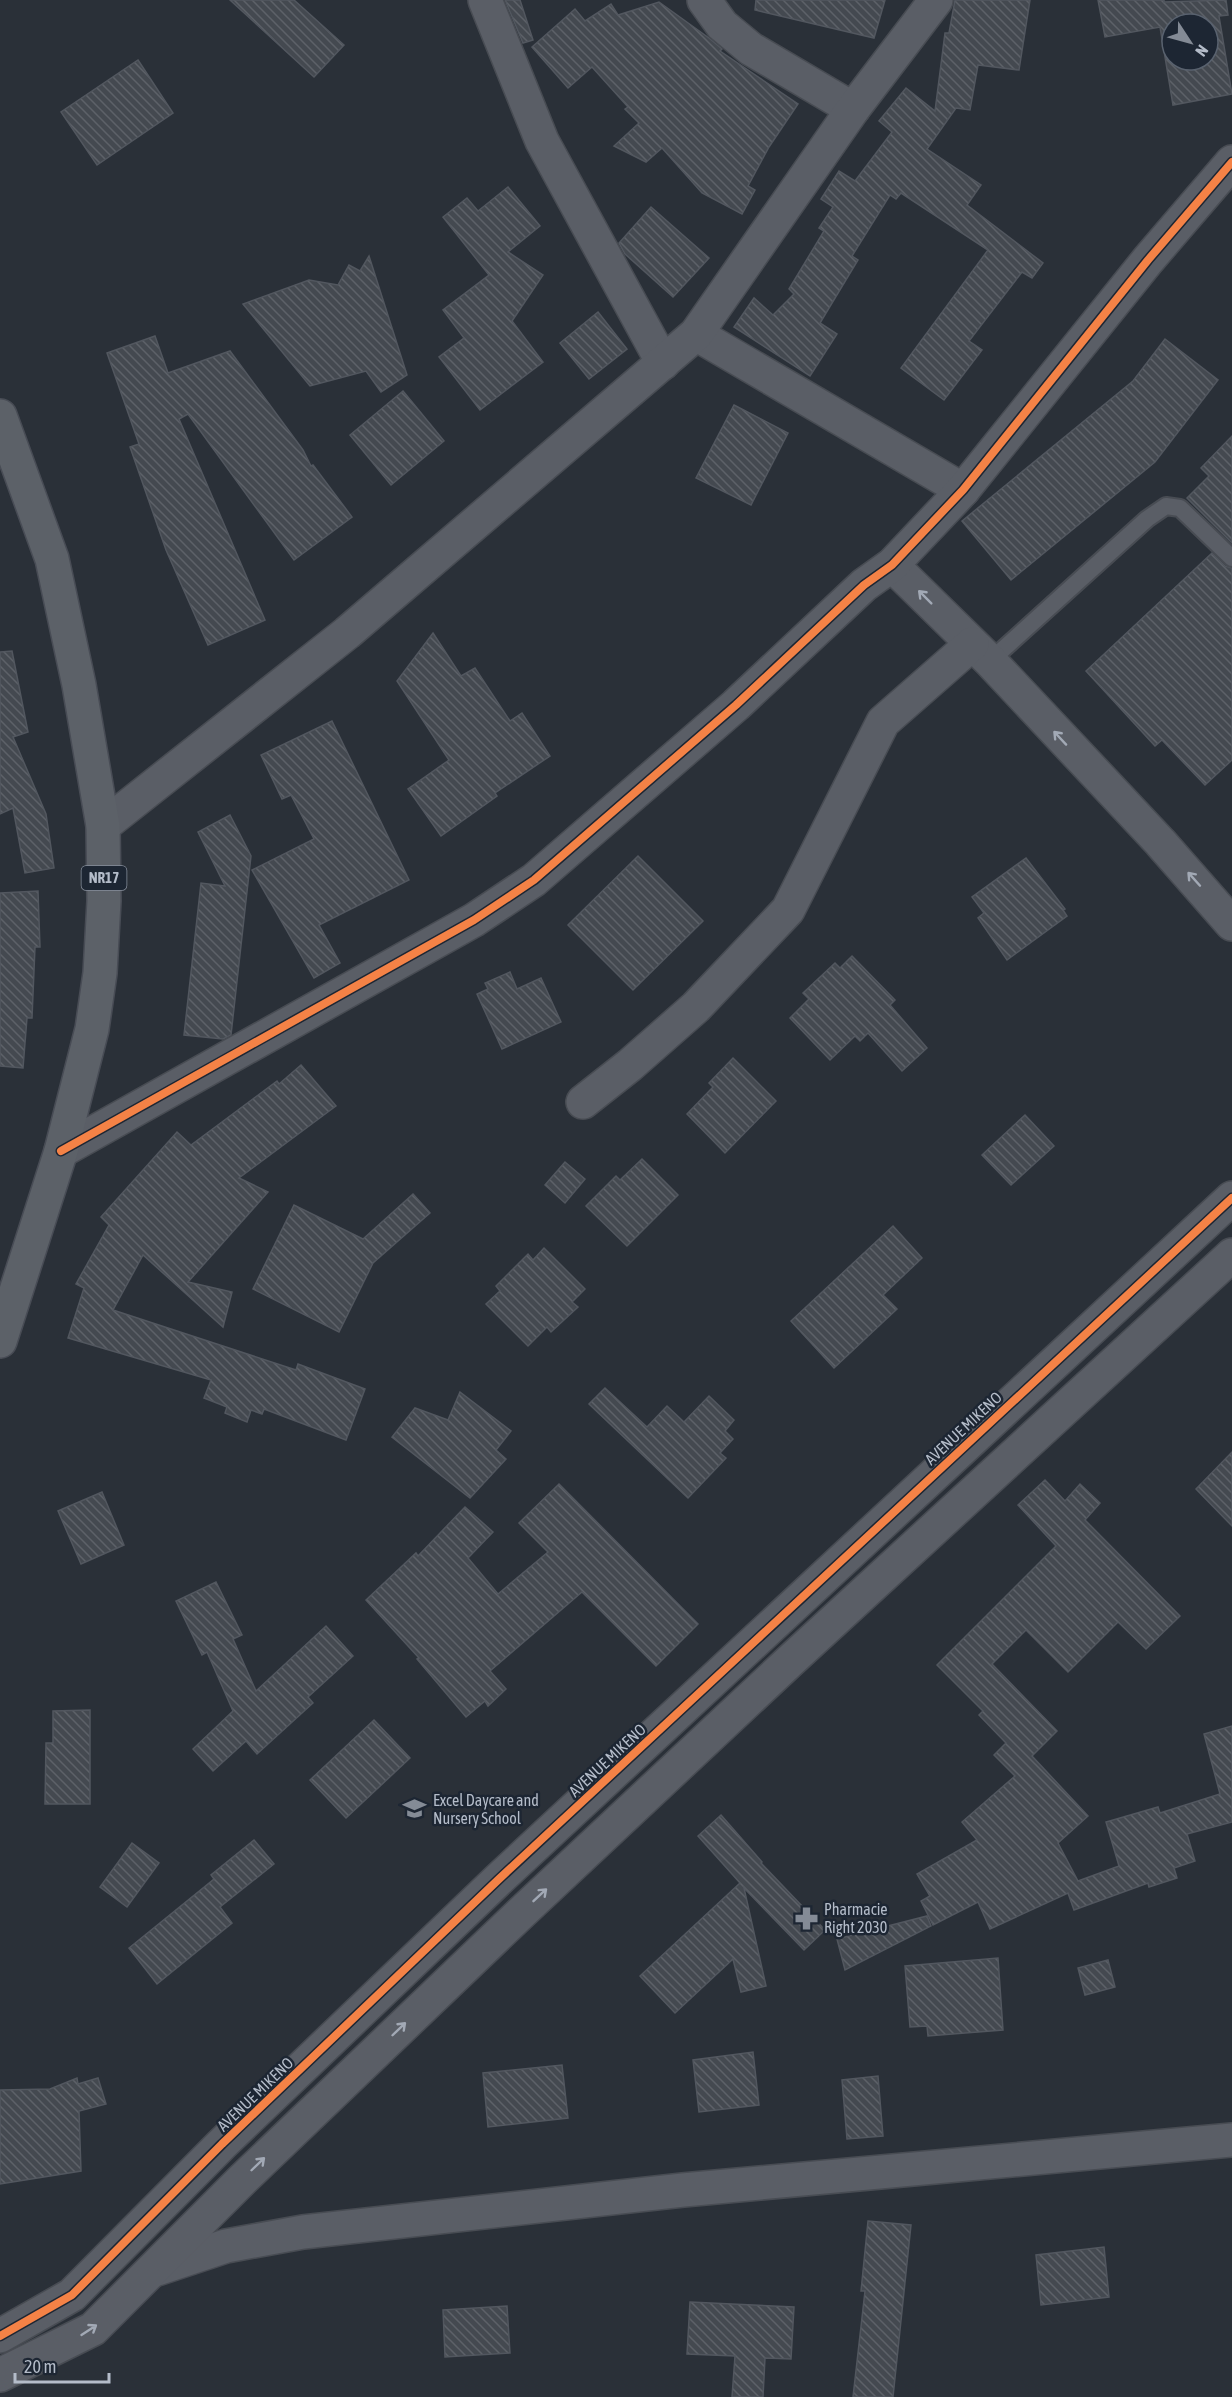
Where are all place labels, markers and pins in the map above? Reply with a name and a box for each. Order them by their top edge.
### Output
place label: Excel Daycare and Nursery School [433,1791,539,1828]
school or university icon: Excel Daycare and Nursery School [402,1796,428,1822]
place label: Pharmacie Right 2030 [824,1900,888,1937]
pharmacy icon: Pharmacie Right 2030 [793,1905,819,1931]

